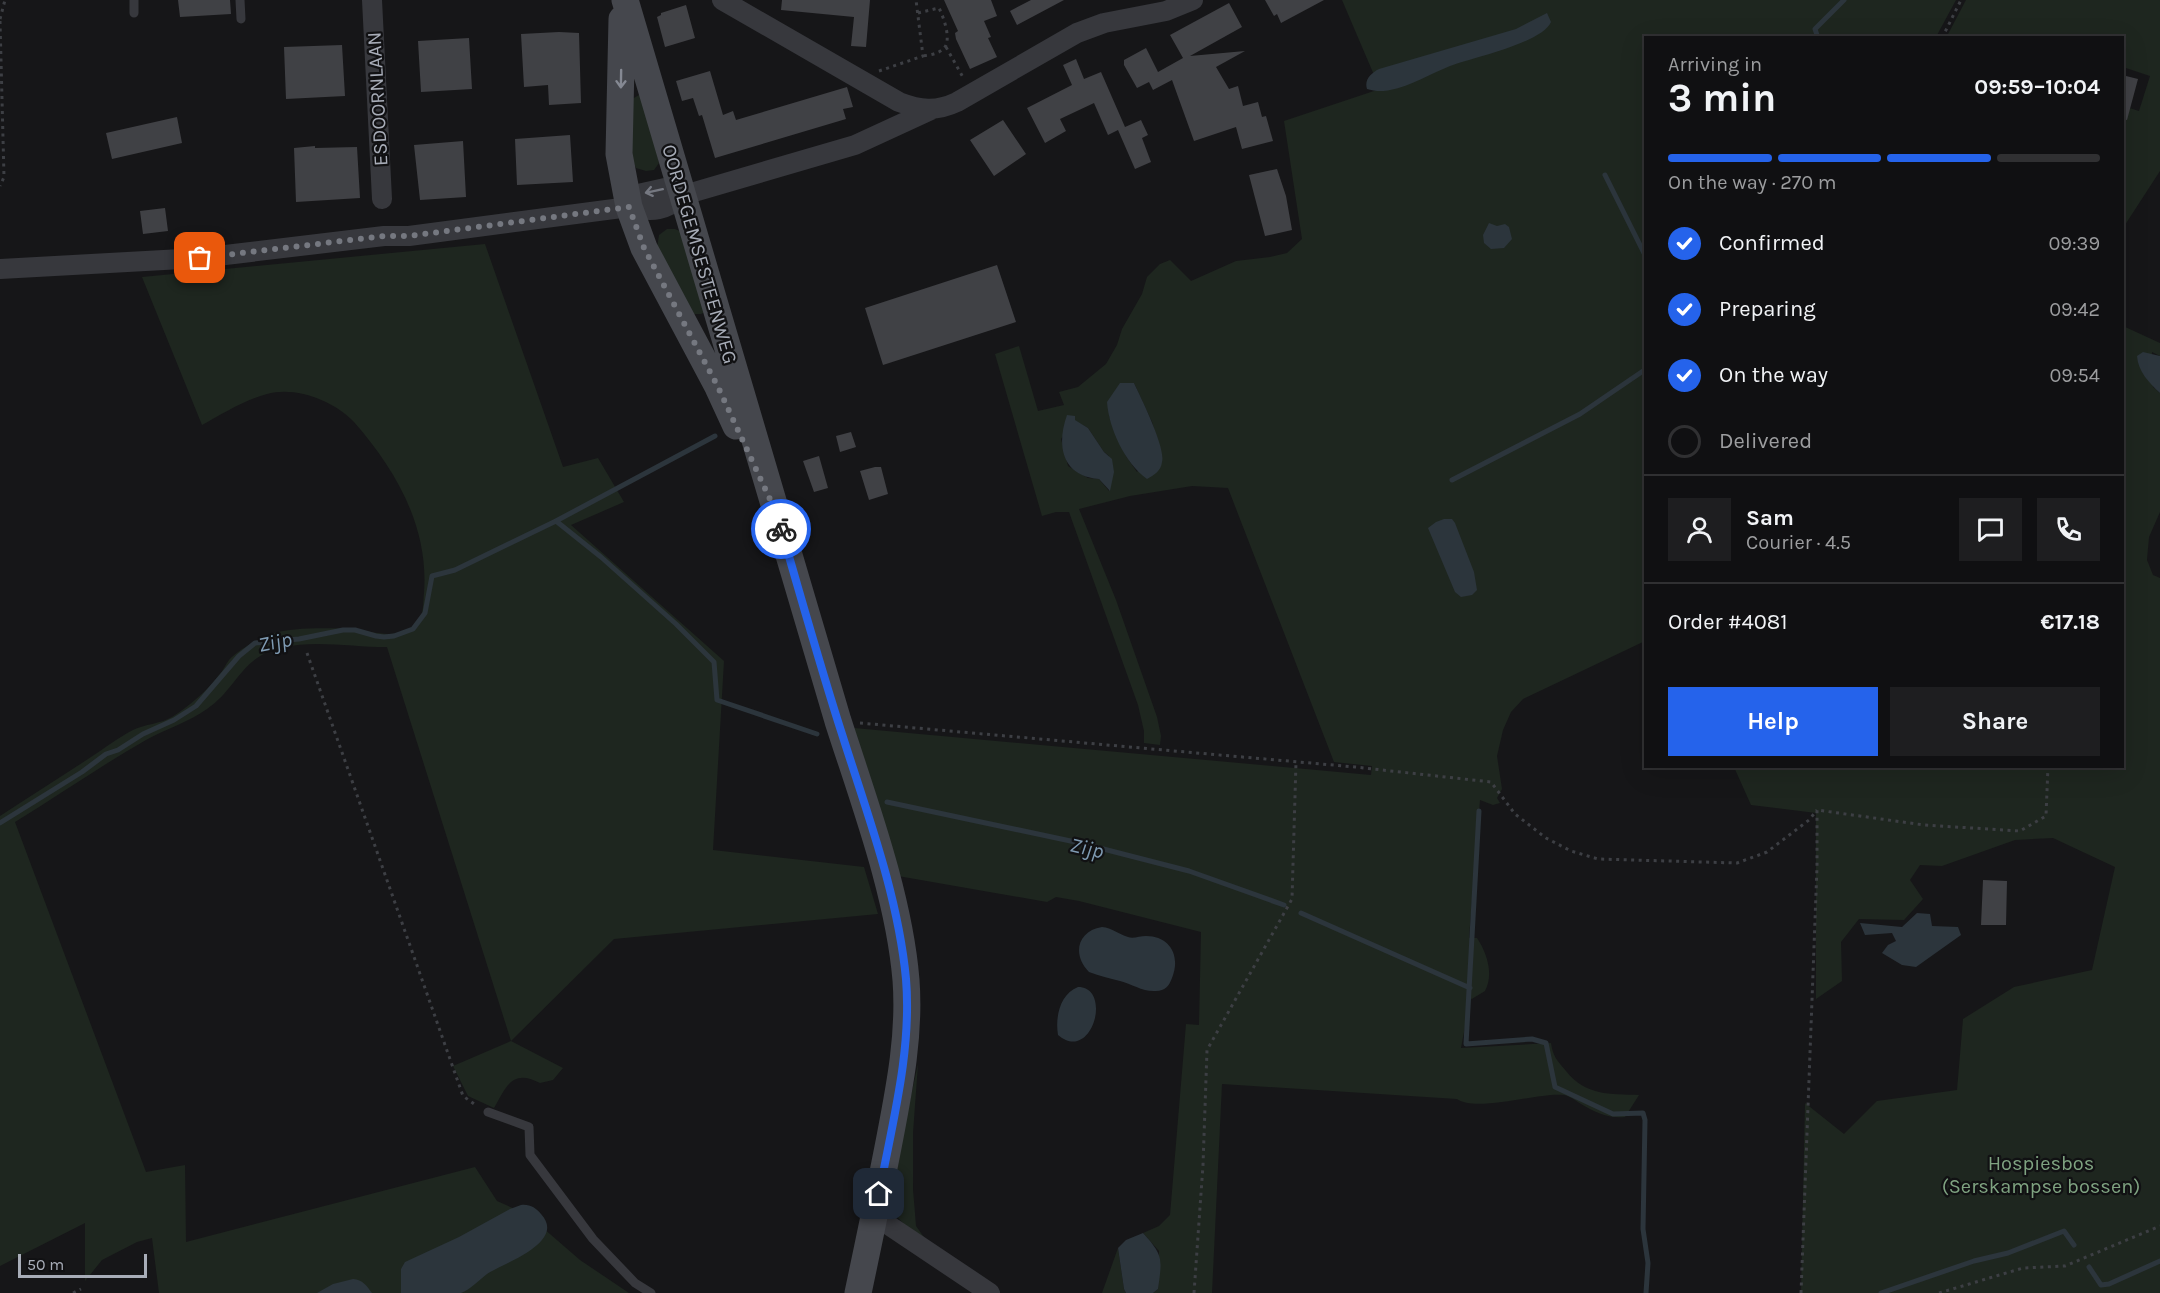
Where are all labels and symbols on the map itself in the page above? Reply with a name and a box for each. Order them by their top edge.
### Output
street label: ESDOORNLAAN [363,31,392,167]
one-way arrow [615,69,627,89]
street label: OORDEGEMSESTEENWEG [657,142,742,366]
one-way arrow [644,186,664,197]
pin [174,232,225,283]
courier [751,499,811,559]
water label: Zijp [256,627,294,657]
water label: Zijp [1068,832,1106,864]
park label: Hospiesbos (Serskampse bossen) [1942,1152,2140,1198]
pin [853,1168,904,1219]
scale bar [18,1251,147,1278]

